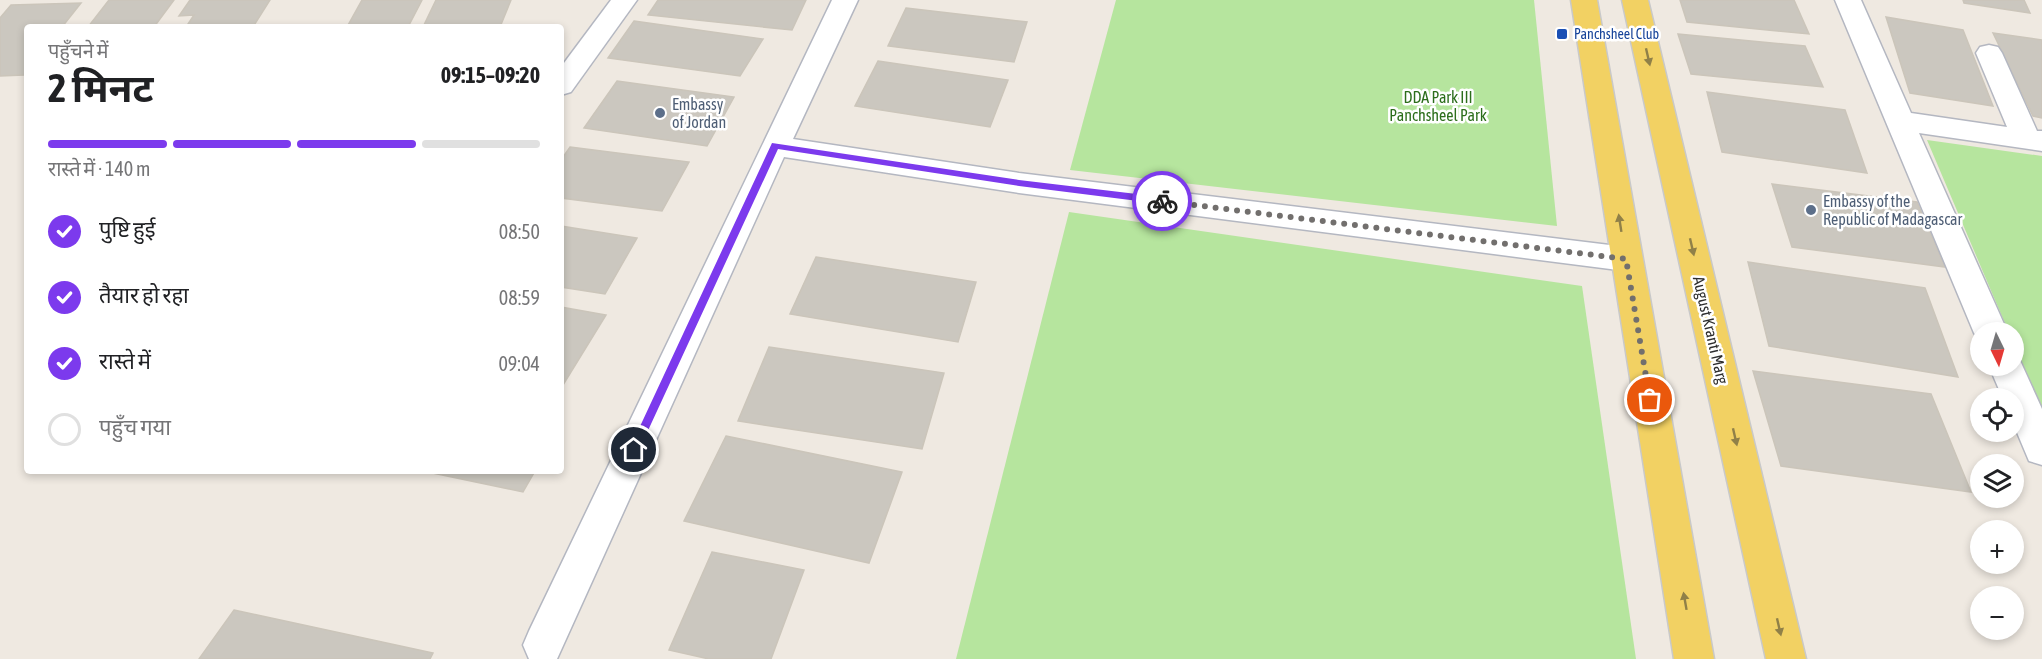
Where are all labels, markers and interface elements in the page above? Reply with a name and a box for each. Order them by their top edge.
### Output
place label: Panchsheel Club [1574,26,1660,42]
marker: Panchsheel Club [1555,27,1569,41]
text: पहुँचने में [48,39,108,62]
one-way arrow [1644,48,1653,67]
text: 09:15–09:20 [441,62,540,88]
text: 2 मिनट [48,66,154,110]
park label: DDA Park III Panchsheel Park [1389,88,1487,124]
place label: Embassy of Jordan [672,95,726,131]
marker: Embassy of Jordan [653,106,667,120]
text: रास्ते में · 140 m [48,157,150,180]
courier [1132,171,1192,231]
icon: bike [1146,185,1179,218]
place label: Embassy of the Republic of Madagascar [1823,192,1963,229]
marker: Embassy of the Republic of Madagascar [1804,203,1818,217]
one-way arrow [1615,213,1624,232]
icon: check [48,215,81,248]
text: पुष्टि हुई [99,216,156,242]
text: 08:50 [499,220,540,243]
one-way arrow [1687,238,1697,256]
street label: August Kranti Marg [1689,274,1732,386]
icon: check [48,281,81,314]
text: तैयार हो रहा [99,282,189,308]
text: 08:59 [499,286,540,309]
north arrow [1970,322,2024,376]
map controls [1970,322,2024,640]
icon: check [48,347,81,380]
text: रास्ते में [99,348,151,374]
text: 09:04 [498,352,540,375]
pin [1624,374,1675,425]
icon: bag [1633,383,1666,416]
button: locate [1970,388,2024,442]
text: पहुँच गया [99,414,171,440]
pin [608,424,659,475]
one-way arrow [1731,428,1741,446]
icon: home [617,433,650,466]
button: layers [1970,454,2024,508]
button: + [1970,520,2024,574]
button: − [1970,586,2024,640]
one-way arrow [1680,592,1689,611]
one-way arrow [1775,618,1784,637]

